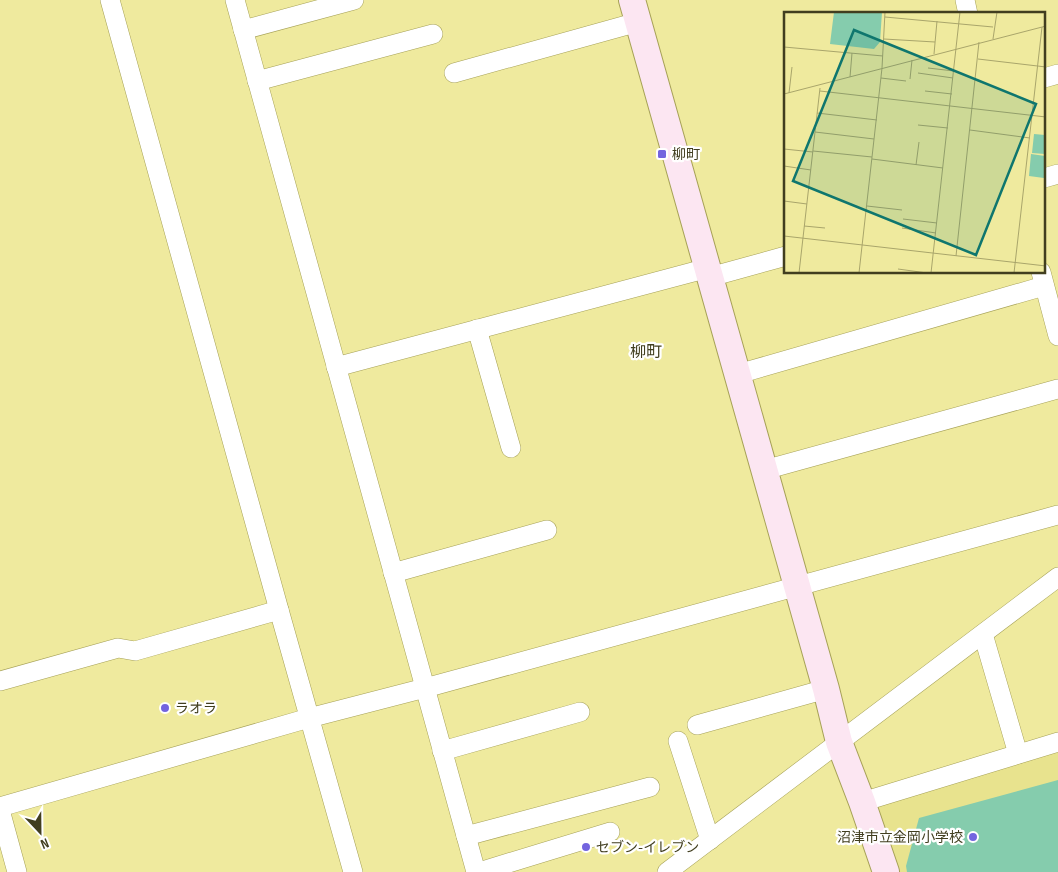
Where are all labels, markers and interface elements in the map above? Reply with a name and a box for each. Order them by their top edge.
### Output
inset map [784,12,1046,274]
place label: 柳町 [672,146,700,163]
marker: 柳町 [656,148,668,160]
district label: 柳町 [630,343,662,362]
place label: ラオラ [175,700,217,717]
marker: ラオラ [159,702,171,714]
north arrow [15,807,65,857]
place label: 沼津市立金岡小学校 [837,829,963,846]
marker: 沼津市立金岡小学校 [967,831,979,843]
text: N [38,834,51,853]
place label: セブン-イレブン [596,839,699,856]
marker: セブン-イレブン [580,841,592,853]

